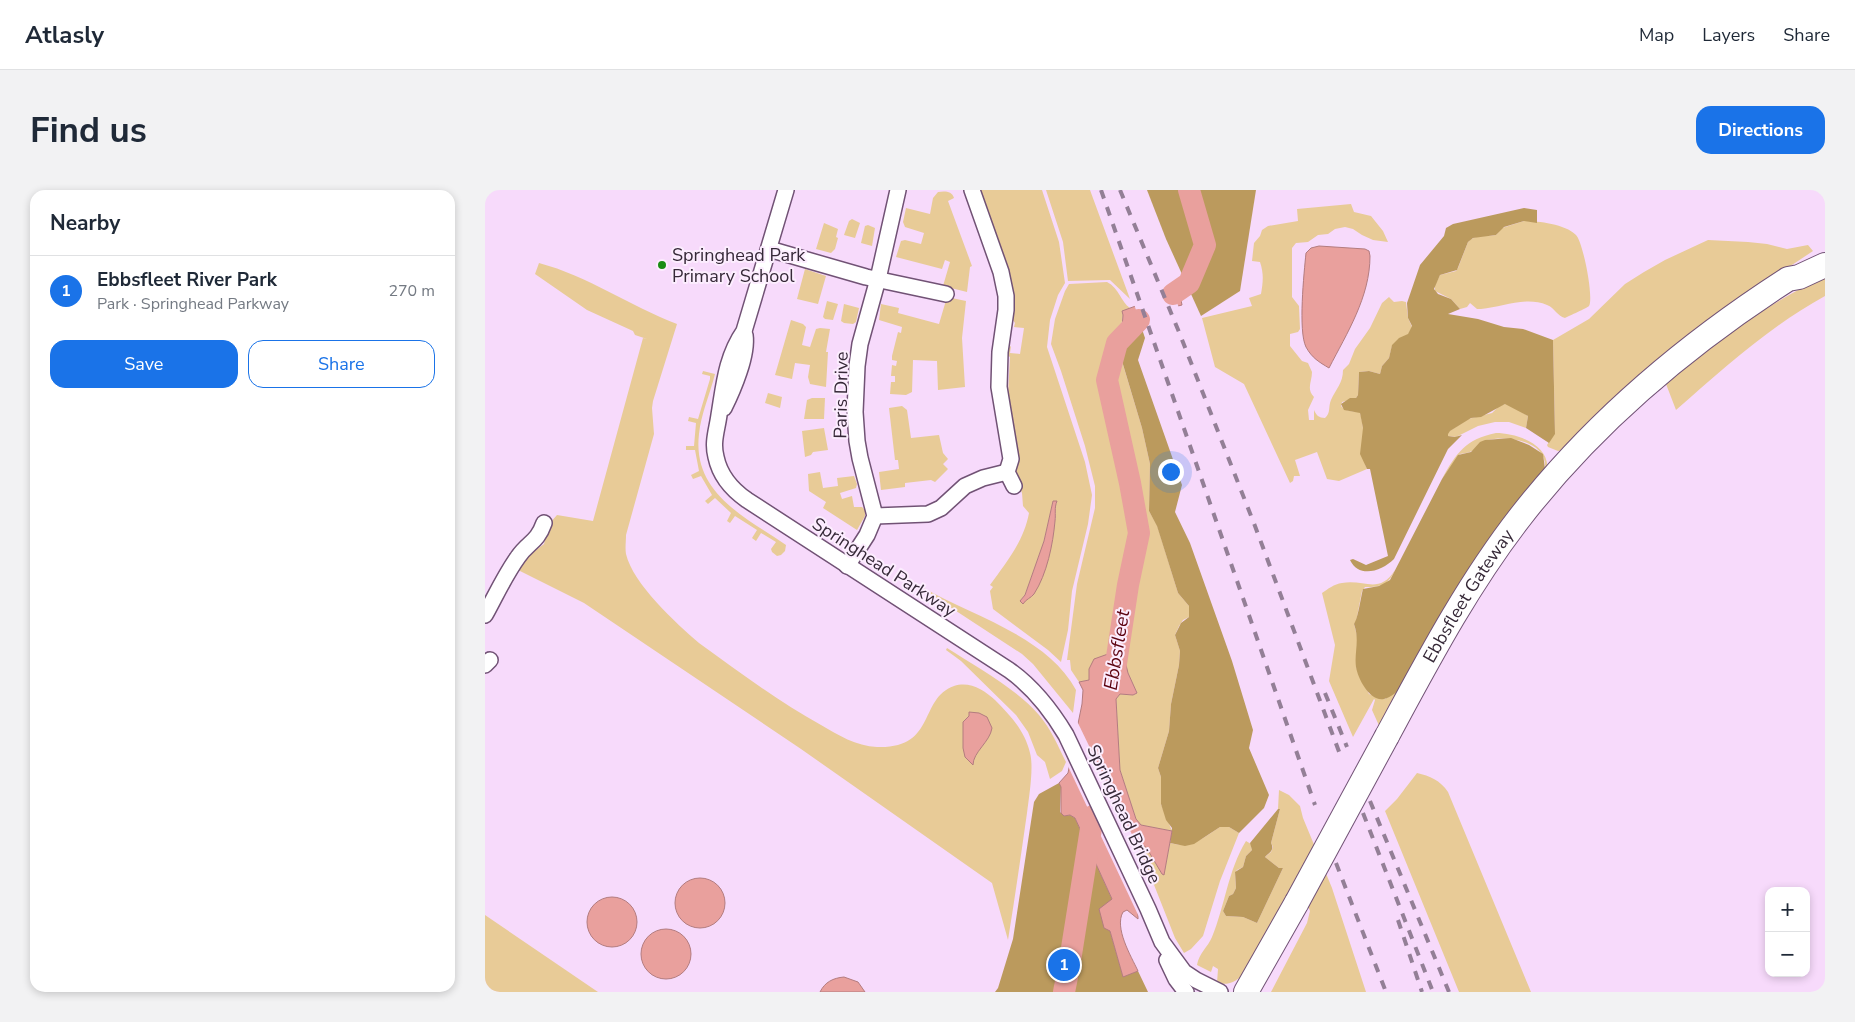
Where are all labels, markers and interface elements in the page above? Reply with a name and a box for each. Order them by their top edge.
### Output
text: Atlasly [25,19,104,51]
text: Map [1639,23,1674,47]
text: Layers [1702,23,1755,47]
text: Share [1783,23,1830,47]
button: Directions [1696,106,1825,154]
text: Find us [30,107,147,154]
text: Nearby [50,209,120,237]
place label: Springhead Park Primary School [672,243,806,288]
marker: Springhead Park Primary School [656,259,668,271]
text: Ebbsfleet River Park [97,267,277,293]
text: 1 [61,280,71,302]
text: 270 m [388,280,435,302]
text: Park · Springhead Parkway [97,293,289,315]
button: Save [50,340,238,388]
button: Share [248,340,435,388]
street label: Paris Drive [828,351,854,439]
your location [1158,459,1184,485]
street label: Springhead Parkway [808,512,961,623]
street label: Ebbsfleet Gateway [1417,524,1520,667]
water label: Ebbsfleet [1098,607,1136,692]
street label: Springhead Bridge [1081,741,1167,887]
map controls [1765,887,1810,977]
button: + [1765,887,1810,932]
button: − [1765,932,1810,977]
pin: 1 [1048,946,1080,984]

